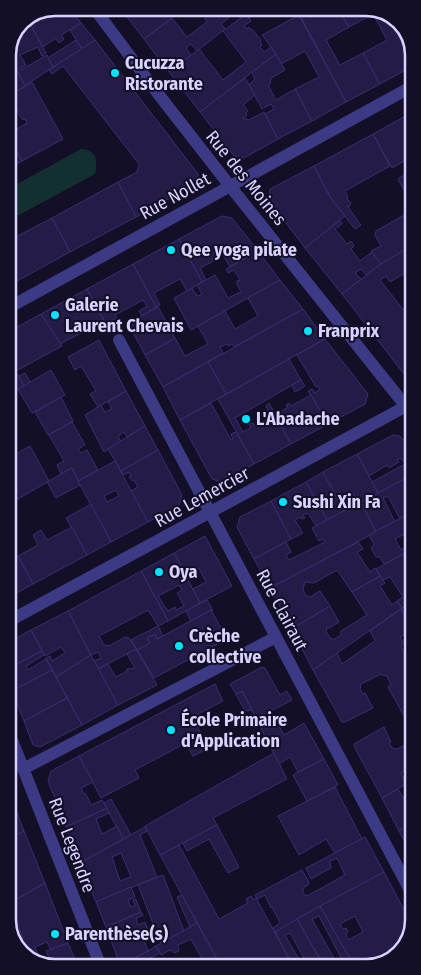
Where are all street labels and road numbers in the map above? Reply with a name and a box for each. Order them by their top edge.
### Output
street label: Rue des Moines [201,126,291,230]
street label: Rue Nollet [136,168,214,224]
street label: Rue Lemercier [151,462,254,532]
street label: Rue Clairaut [251,565,313,655]
street label: Rue Legendre [44,795,100,896]

